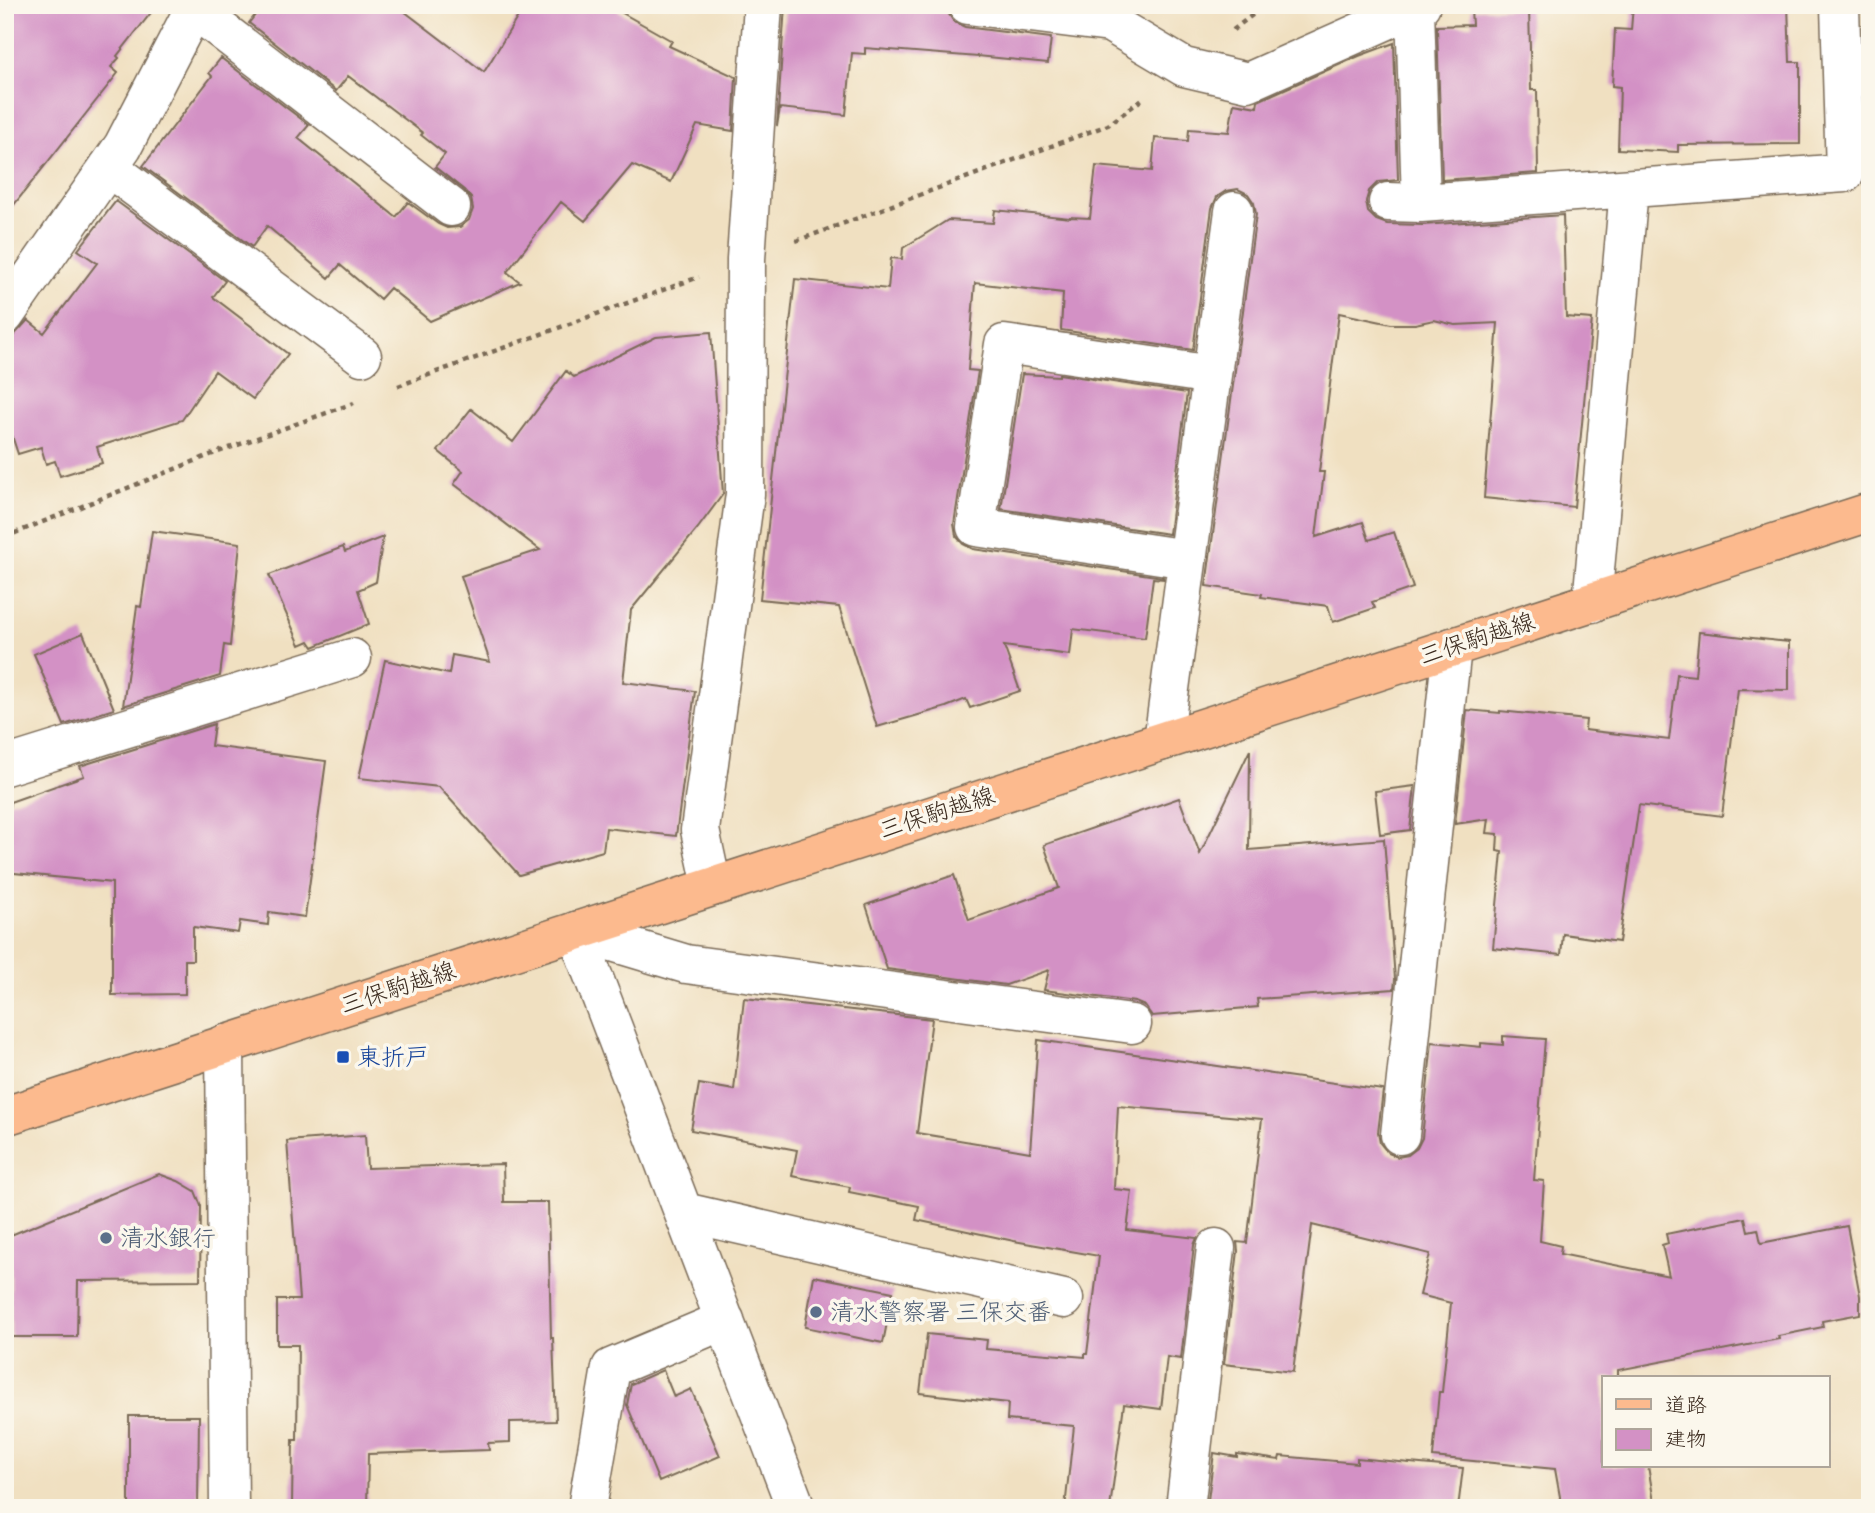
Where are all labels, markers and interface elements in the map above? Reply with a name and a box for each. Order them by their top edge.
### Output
street label: 三保駒越線 [1415,607,1539,671]
street label: 三保駒越線 [875,781,999,845]
street label: 三保駒越線 [336,956,460,1020]
place label: 東折戸 [357,1043,429,1072]
marker: 東折戸 [335,1049,351,1065]
place label: 清水銀行 [120,1224,216,1253]
marker: 清水銀行 [98,1230,114,1246]
place label: 清水警察署 三保交番 [830,1298,1051,1327]
marker: 清水警察署 三保交番 [808,1304,824,1320]
legend [1602,1376,1829,1468]
text: 道路 [1665,1392,1707,1419]
text: 建物 [1665,1426,1707,1453]

